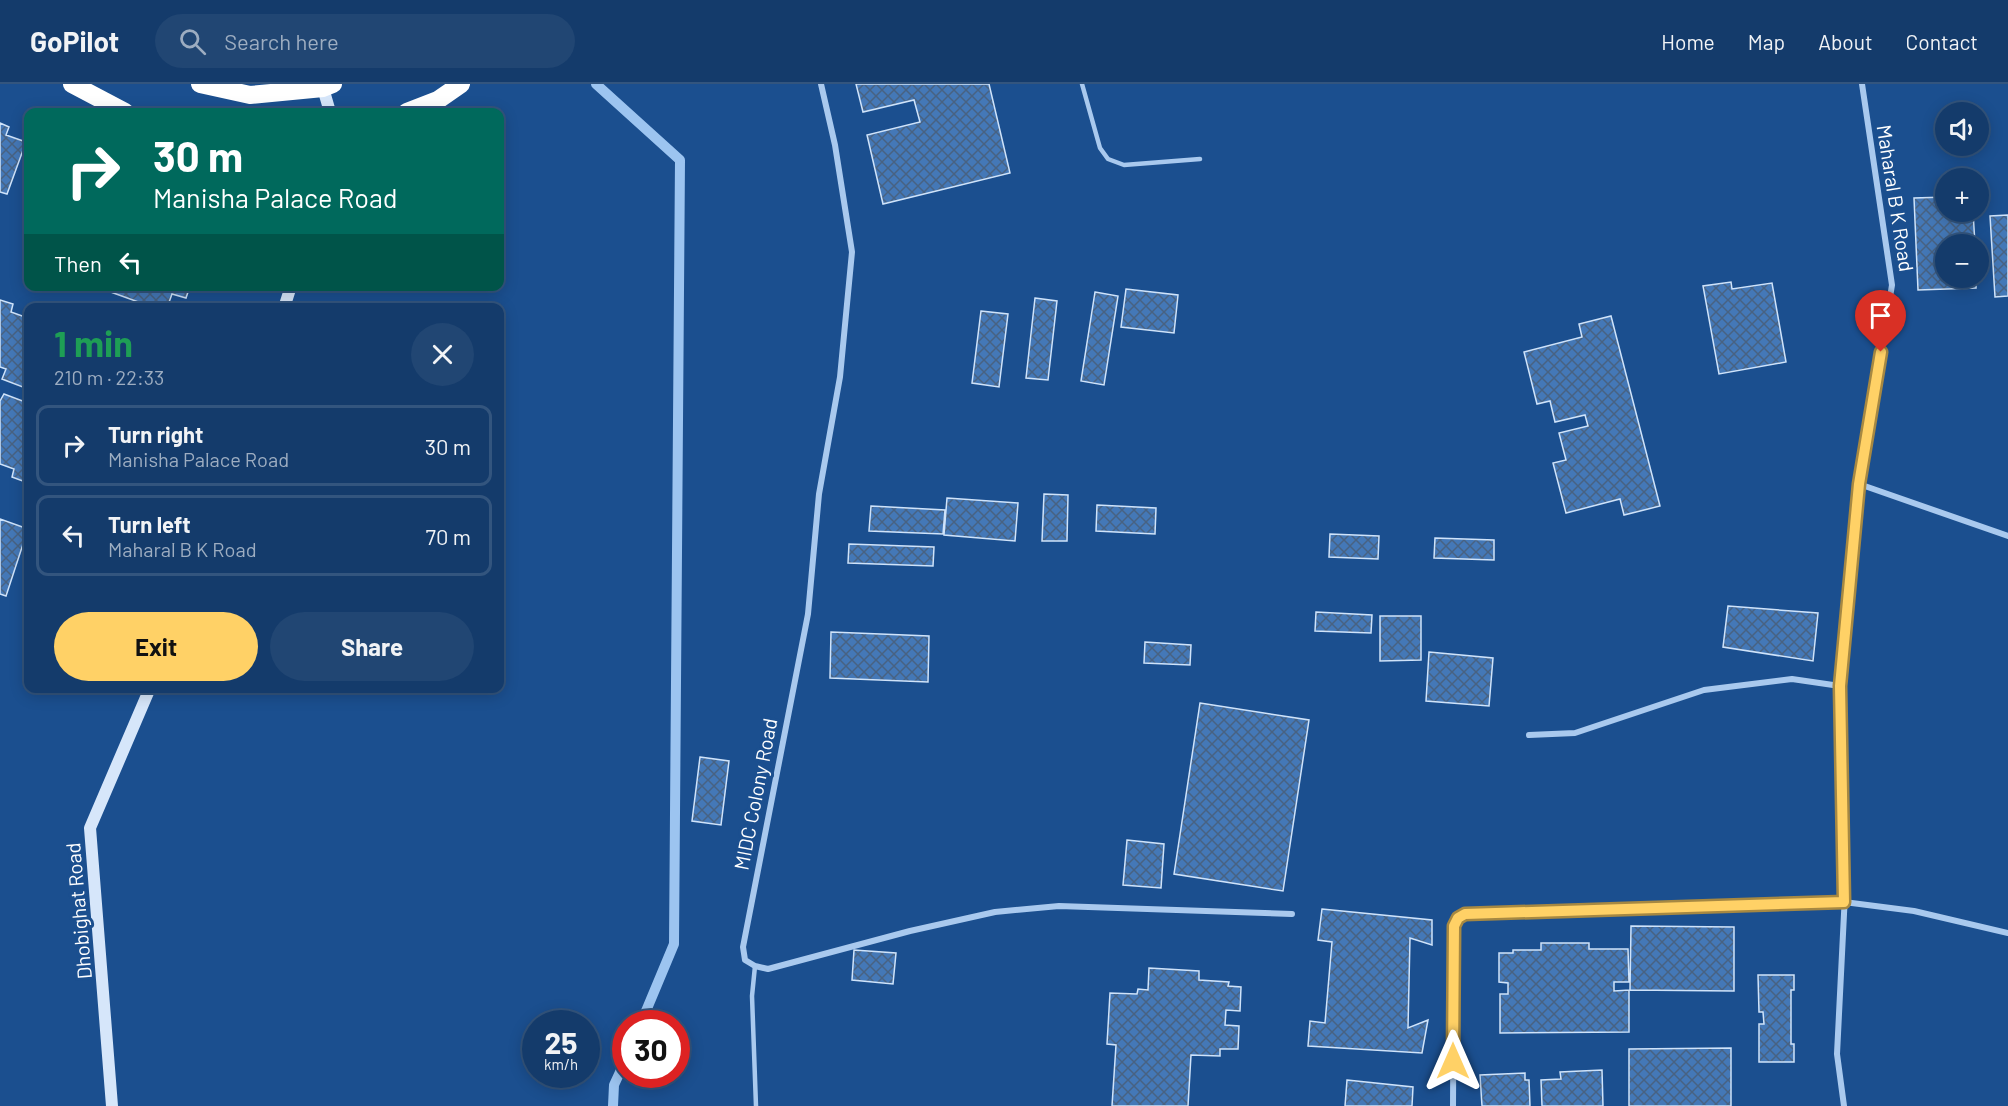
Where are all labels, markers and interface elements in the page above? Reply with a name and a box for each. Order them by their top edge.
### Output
search box [155,14,575,68]
text: GoPilot [30,24,119,58]
icon: search [176,25,209,58]
text: Search here [224,28,339,54]
text: Home [1661,29,1715,54]
text: Map [1748,29,1785,54]
text: About [1818,29,1873,54]
text: Contact [1906,29,1978,54]
map controls [1935,102,1989,288]
button: sound [1935,102,1989,156]
street label: Maharal B K Road [1873,123,1919,273]
text: 30 m [153,130,243,180]
icon: right [54,132,132,210]
button: + [1935,168,1989,222]
text: Manisha Palace Road [153,181,397,213]
button: − [1935,234,1989,288]
icon: left [114,246,147,279]
text: Then [54,250,102,276]
pin [1855,290,1906,352]
icon: arrive [1864,299,1897,332]
text: 1 min [54,321,133,364]
button: close [411,323,474,386]
text: 210 m · 22:33 [54,365,164,389]
text: Turn right [108,421,203,447]
icon: right [57,429,90,462]
text: 30 m [425,433,471,459]
text: Manisha Palace Road [108,447,289,471]
text: Turn left [108,511,191,537]
icon: left [57,519,90,552]
text: 70 m [426,523,471,549]
text: Maharal B K Road [108,537,257,561]
button: Exit [54,612,258,681]
button: Share [270,612,474,681]
street label: MIDC Colony Road [728,716,782,872]
street label: Dhobighat Road [60,842,96,980]
speed limit sign: 30 [612,1010,690,1088]
text: 25 [545,1024,577,1060]
position arrow [1421,1029,1485,1093]
text: km/h [544,1055,578,1073]

